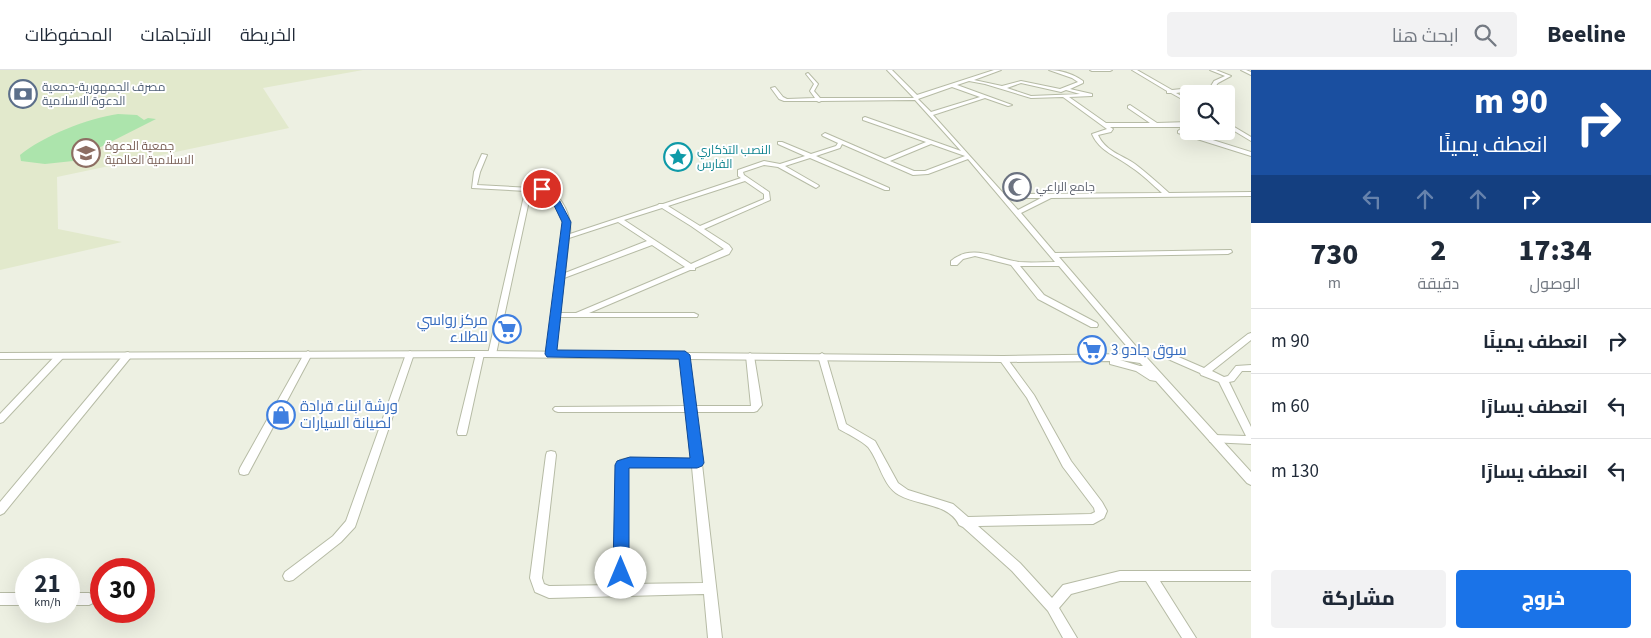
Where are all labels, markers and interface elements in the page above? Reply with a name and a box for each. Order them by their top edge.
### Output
search box [1167,12,1517,57]
text: Beeline [1547,17,1626,52]
icon: search [1471,21,1499,49]
text: المحفوظات [25,23,113,48]
text: الاتجاهات [141,23,212,48]
text: الخريطة [240,23,296,48]
text: ابحث هنا [1392,23,1459,50]
text: 90 m [1474,77,1548,127]
bank icon: مصرف الجمهورية-جمعية الدعوة الاسلامية [8,79,38,109]
place label: مصرف الجمهورية-جمعية الدعوة الاسلامية [42,79,166,110]
map controls [1180,85,1235,140]
button: search [1180,85,1235,140]
icon: right [1566,90,1631,155]
text: انعطف يمينًا [1438,129,1548,161]
school or university icon: جمعية الدعوة الاسلامية العالمية [71,138,101,168]
place label: جمعية الدعوة الاسلامية العالمية [105,138,194,169]
place icon: النصب التذكاري الفارس [663,142,693,172]
place label: النصب التذكاري الفارس [697,142,771,173]
pin [521,168,563,210]
mosque icon: جامع الراعي [1002,172,1032,202]
icon: arrive [528,175,556,203]
place label: جامع الراعي [1036,179,1095,197]
icon: left [1358,185,1386,213]
icon: ahead [1411,185,1439,213]
icon: ahead [1464,185,1492,213]
icon: right [1517,185,1545,213]
text: 2 [1430,229,1446,272]
text: 17:34 [1518,229,1592,272]
text: 730 [1310,233,1358,276]
text: m [1328,272,1341,294]
text: دقيقة [1418,273,1459,295]
text: الوصول [1530,273,1581,295]
place label: مركز رواسي للطلاء [417,310,488,348]
supermarket icon: مركز رواسي للطلاء [492,314,522,344]
icon: right [1603,327,1631,355]
text: 90 m [1271,328,1309,355]
text: انعطف يمينًا [1483,329,1588,356]
supermarket icon: سوق جادو 3 [1077,335,1107,365]
place label: سوق جادو 3 [1111,340,1187,361]
icon: left [1603,392,1631,420]
text: 60 m [1271,393,1309,420]
text: انعطف يسارًا [1481,394,1588,421]
place label: ورشة ابناء قرادة لصيانة السيارات [300,396,398,434]
shop icon: ورشة ابناء قرادة لصيانة السيارات [266,400,296,430]
icon: left [1603,457,1631,485]
text: 130 m [1271,458,1319,485]
text: انعطف يسارًا [1481,459,1588,486]
position arrow [594,546,646,598]
speed limit sign: 30 [90,558,155,623]
text: 21 [34,566,61,602]
button: مشاركة [1271,570,1446,628]
button: خروج [1456,570,1631,628]
text: km/h [34,594,61,611]

